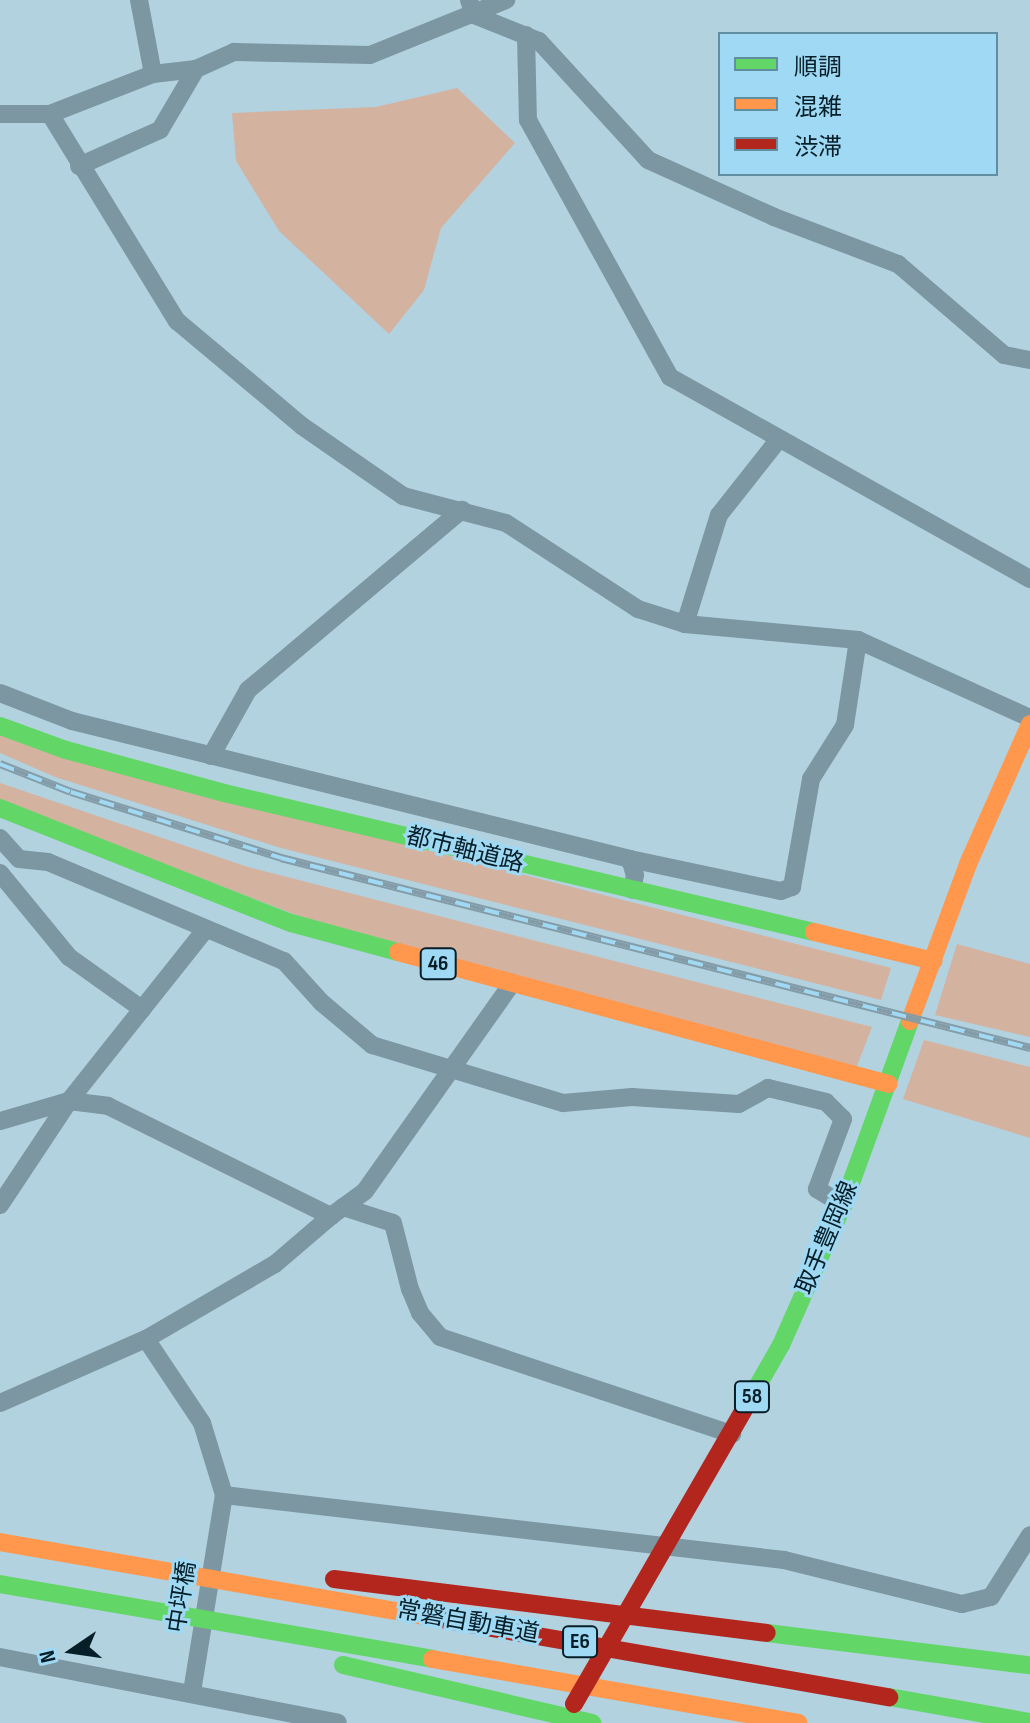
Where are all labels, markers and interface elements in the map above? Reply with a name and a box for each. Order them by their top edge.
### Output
legend [718,32,998,176]
text: 順調 [794,53,842,82]
text: 混雑 [794,93,842,122]
text: 渋滞 [794,133,842,162]
street label: 都市軸道路 [403,822,527,878]
road number: 46 [418,946,458,982]
street label: 取手豊岡線 [790,1177,864,1299]
road number: 58 [732,1379,772,1415]
street label: 中坪橋 [162,1559,202,1635]
street label: 常磐自動車道 [395,1595,541,1649]
north arrow [32,1611,112,1691]
road number: E6 [562,1624,598,1660]
text: N [34,1648,63,1665]

